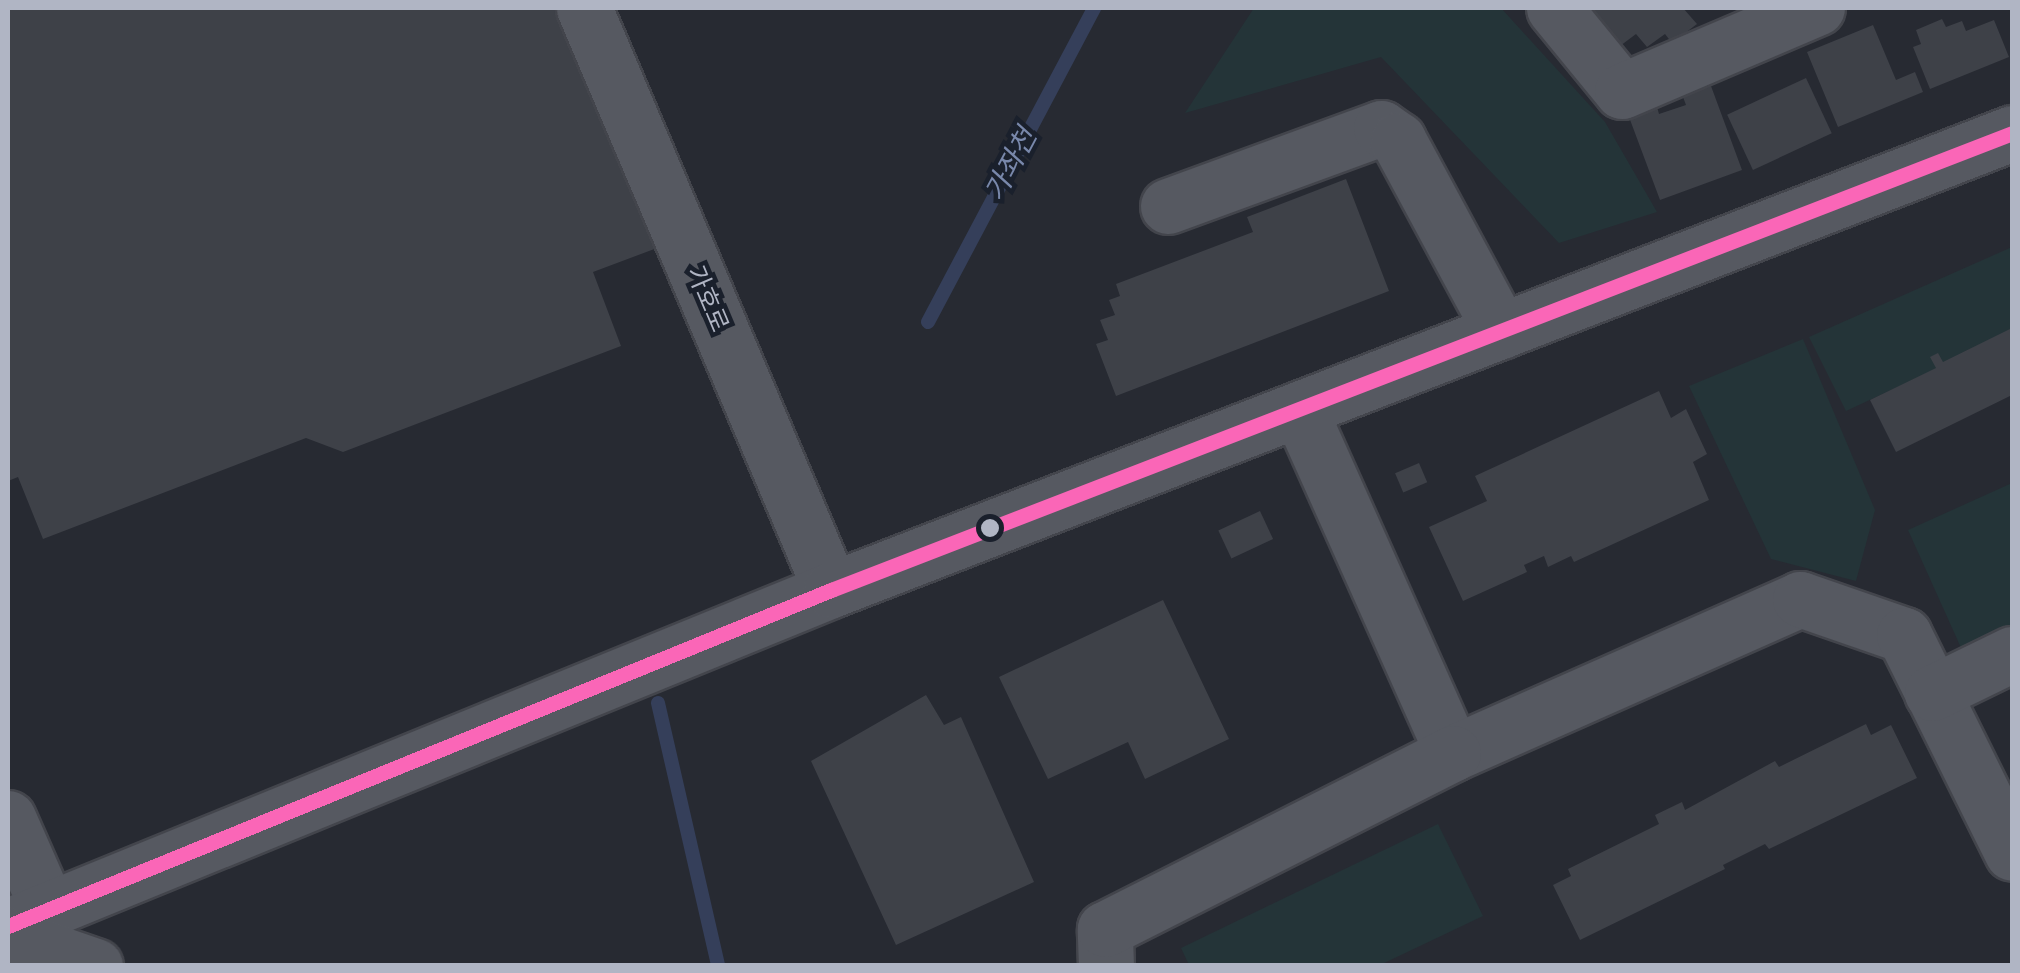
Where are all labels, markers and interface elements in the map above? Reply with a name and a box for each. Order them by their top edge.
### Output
water label: 가좌천 [978,123,1044,207]
street label: 가호로 [680,261,734,337]
unlabelled marker [980,518,1000,538]

